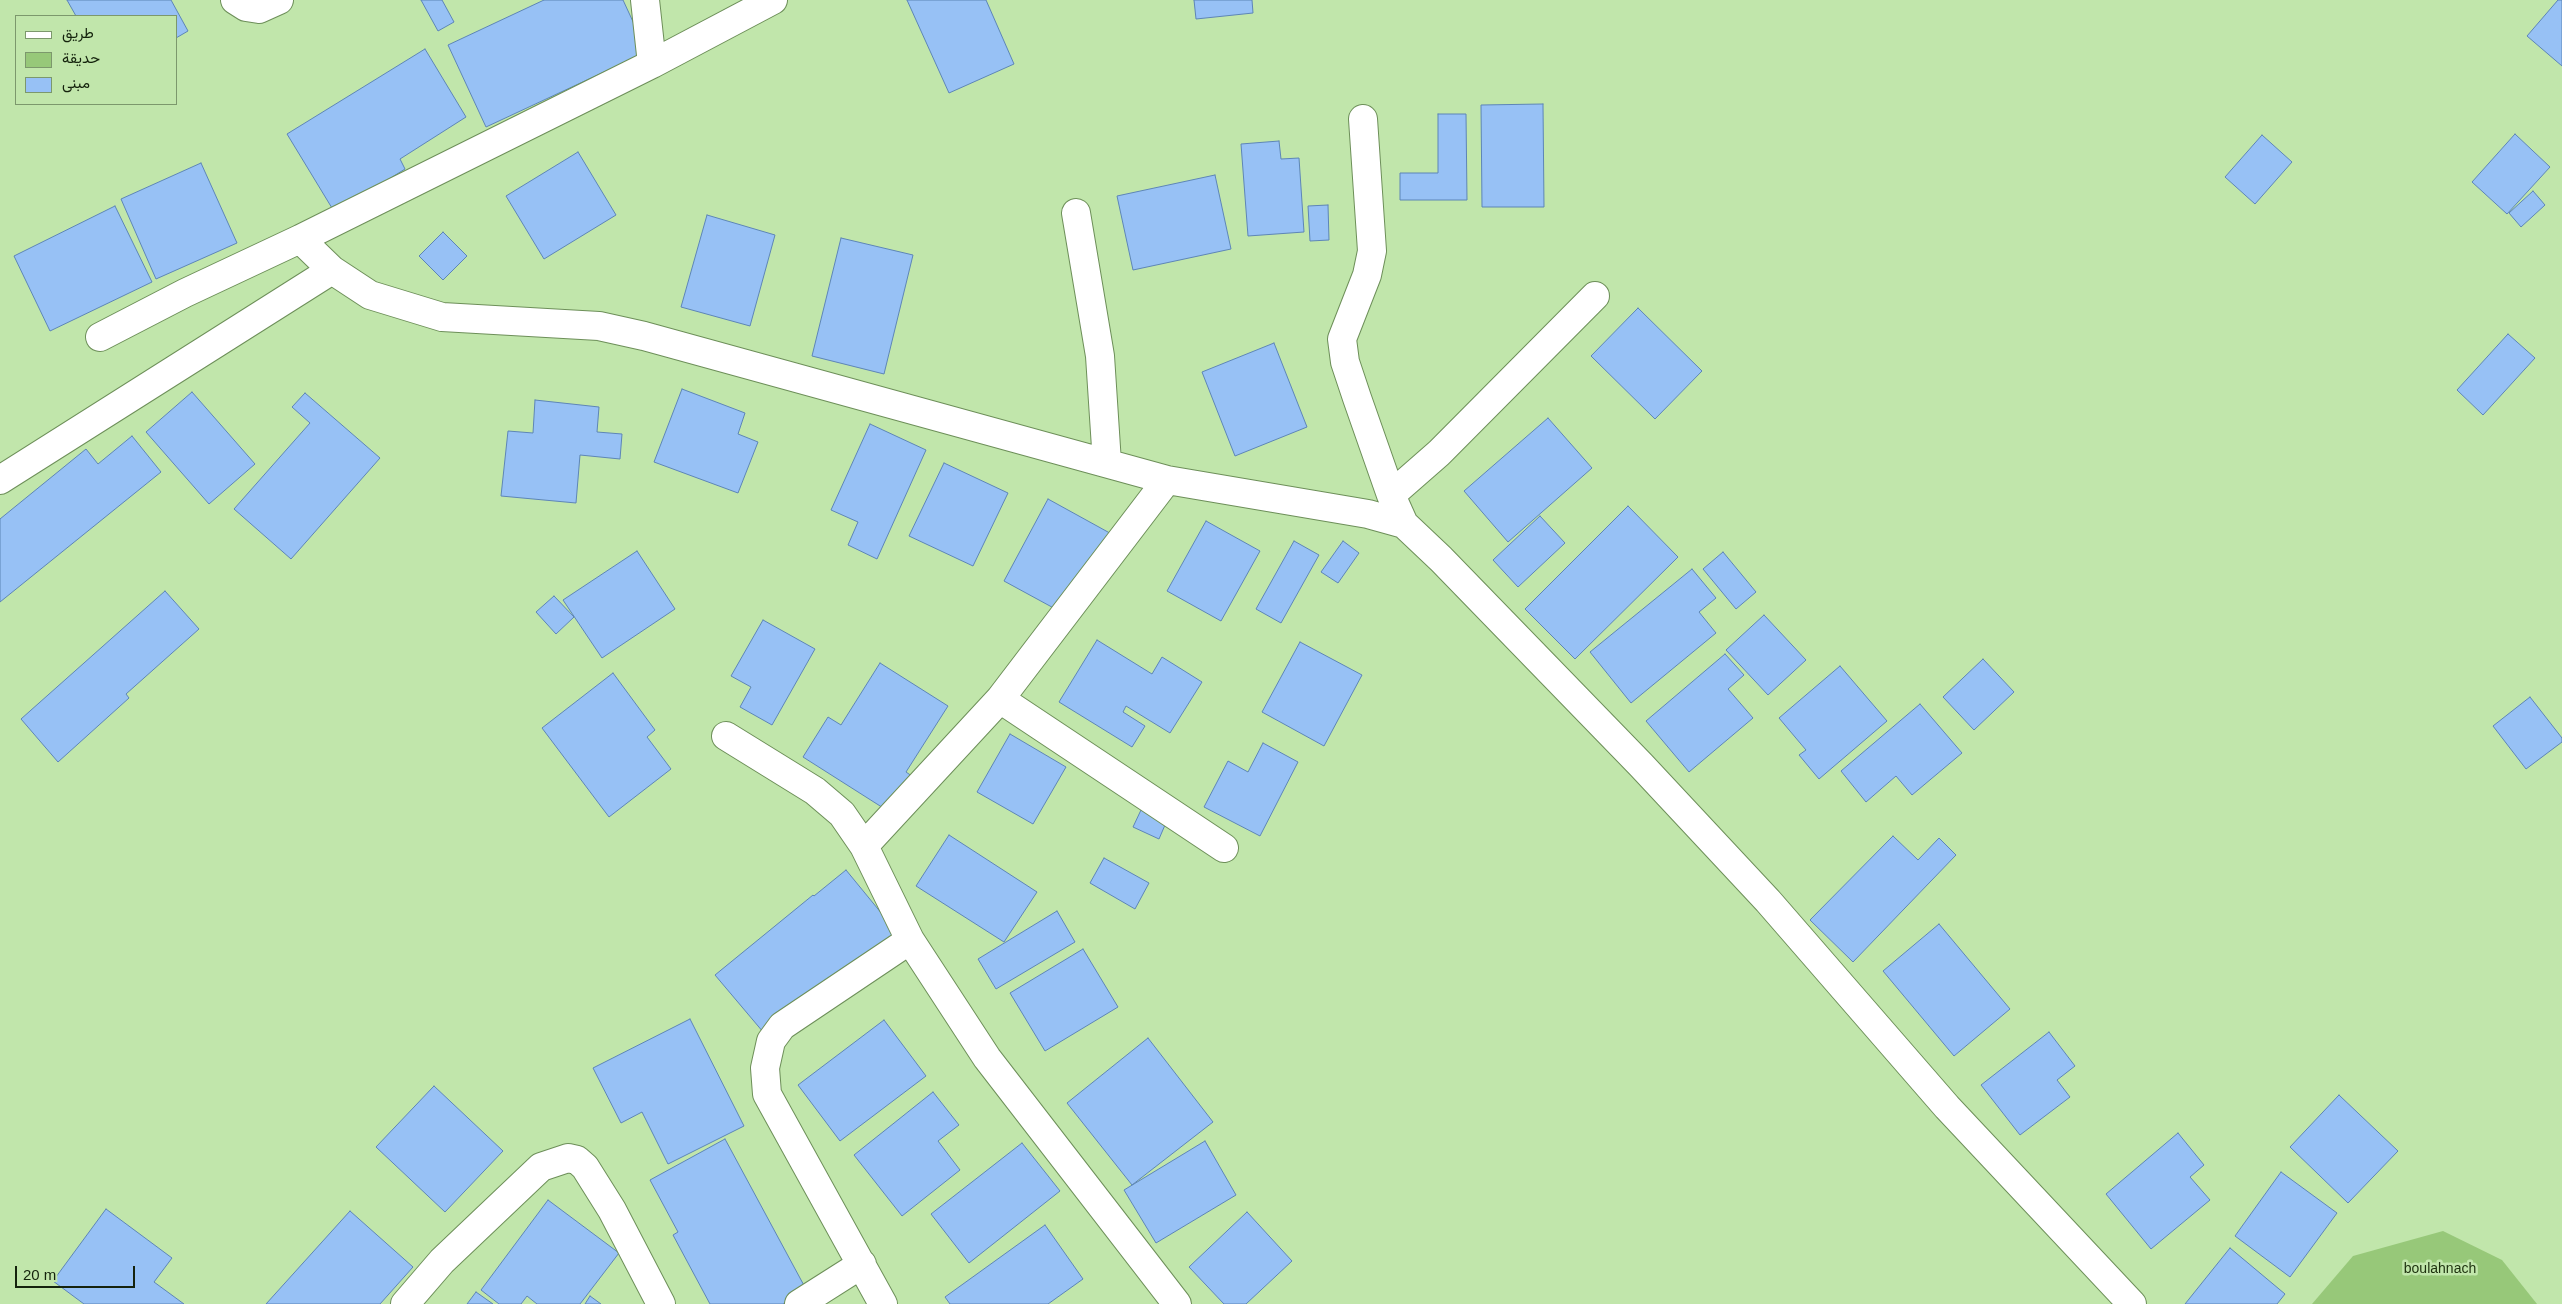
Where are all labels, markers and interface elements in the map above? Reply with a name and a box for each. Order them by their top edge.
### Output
legend [15,15,178,105]
text: طريق [62,24,94,41]
text: حديقة [62,49,100,66]
text: مبنى [62,74,90,91]
scale bar [18,1256,138,1288]
park label: boulahnach [2404,1261,2476,1277]
text: 20 m [23,1266,56,1283]

